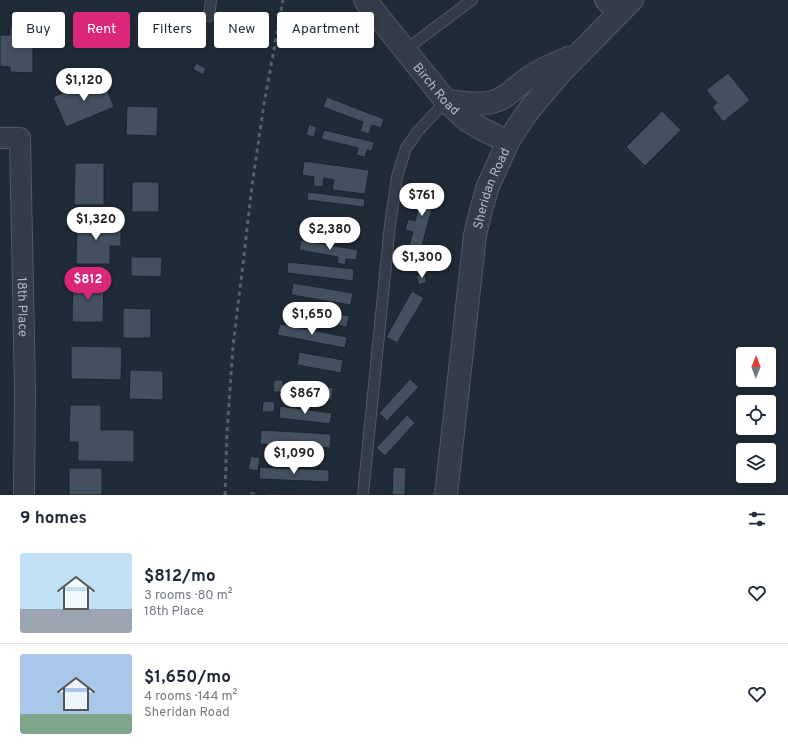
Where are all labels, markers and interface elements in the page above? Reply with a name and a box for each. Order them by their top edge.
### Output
chip: Buy [12,12,65,48]
chip: Rent [73,12,130,48]
chip: Filters [138,12,206,48]
chip: New [214,12,269,48]
chip: Apartment [277,12,374,48]
street label: Birch Road [409,60,462,119]
pin: $1,120 [51,68,117,102]
text: $1,120 [65,73,103,89]
street label: Sheridan Road [471,146,514,231]
pin: $761 [398,183,446,217]
text: $761 [408,188,436,204]
pin: $1,320 [63,207,129,241]
text: $1,320 [76,212,116,228]
pin: $2,380 [297,217,363,251]
text: $2,380 [308,222,352,238]
pin: $1,300 [389,245,455,279]
text: $1,300 [401,250,443,266]
pin: $812 [64,267,112,301]
text: $812 [73,272,103,288]
street label: 18th Place [13,277,30,337]
pin: $1,650 [279,302,345,336]
text: $1,650 [292,307,332,323]
north arrow [736,347,776,387]
map controls [736,347,776,483]
pin: $867 [281,381,329,415]
text: $867 [290,386,321,402]
button: locate [736,395,776,435]
pin: $1,090 [261,441,327,475]
button: layers [736,443,776,483]
text: $1,090 [273,446,315,462]
text: 9 homes [20,508,87,530]
icon: filters [746,508,768,530]
text: $812/mo [144,566,216,588]
icon: home [52,569,100,617]
icon: heart [746,582,768,604]
text: 3 rooms · 80 m² [144,588,232,604]
text: 18th Place [144,604,204,620]
text: $1,650/mo [144,667,231,689]
icon: home [52,670,100,718]
icon: heart [746,683,768,705]
text: 4 rooms · 144 m² [144,689,237,705]
text: Sheridan Road [144,705,230,721]

